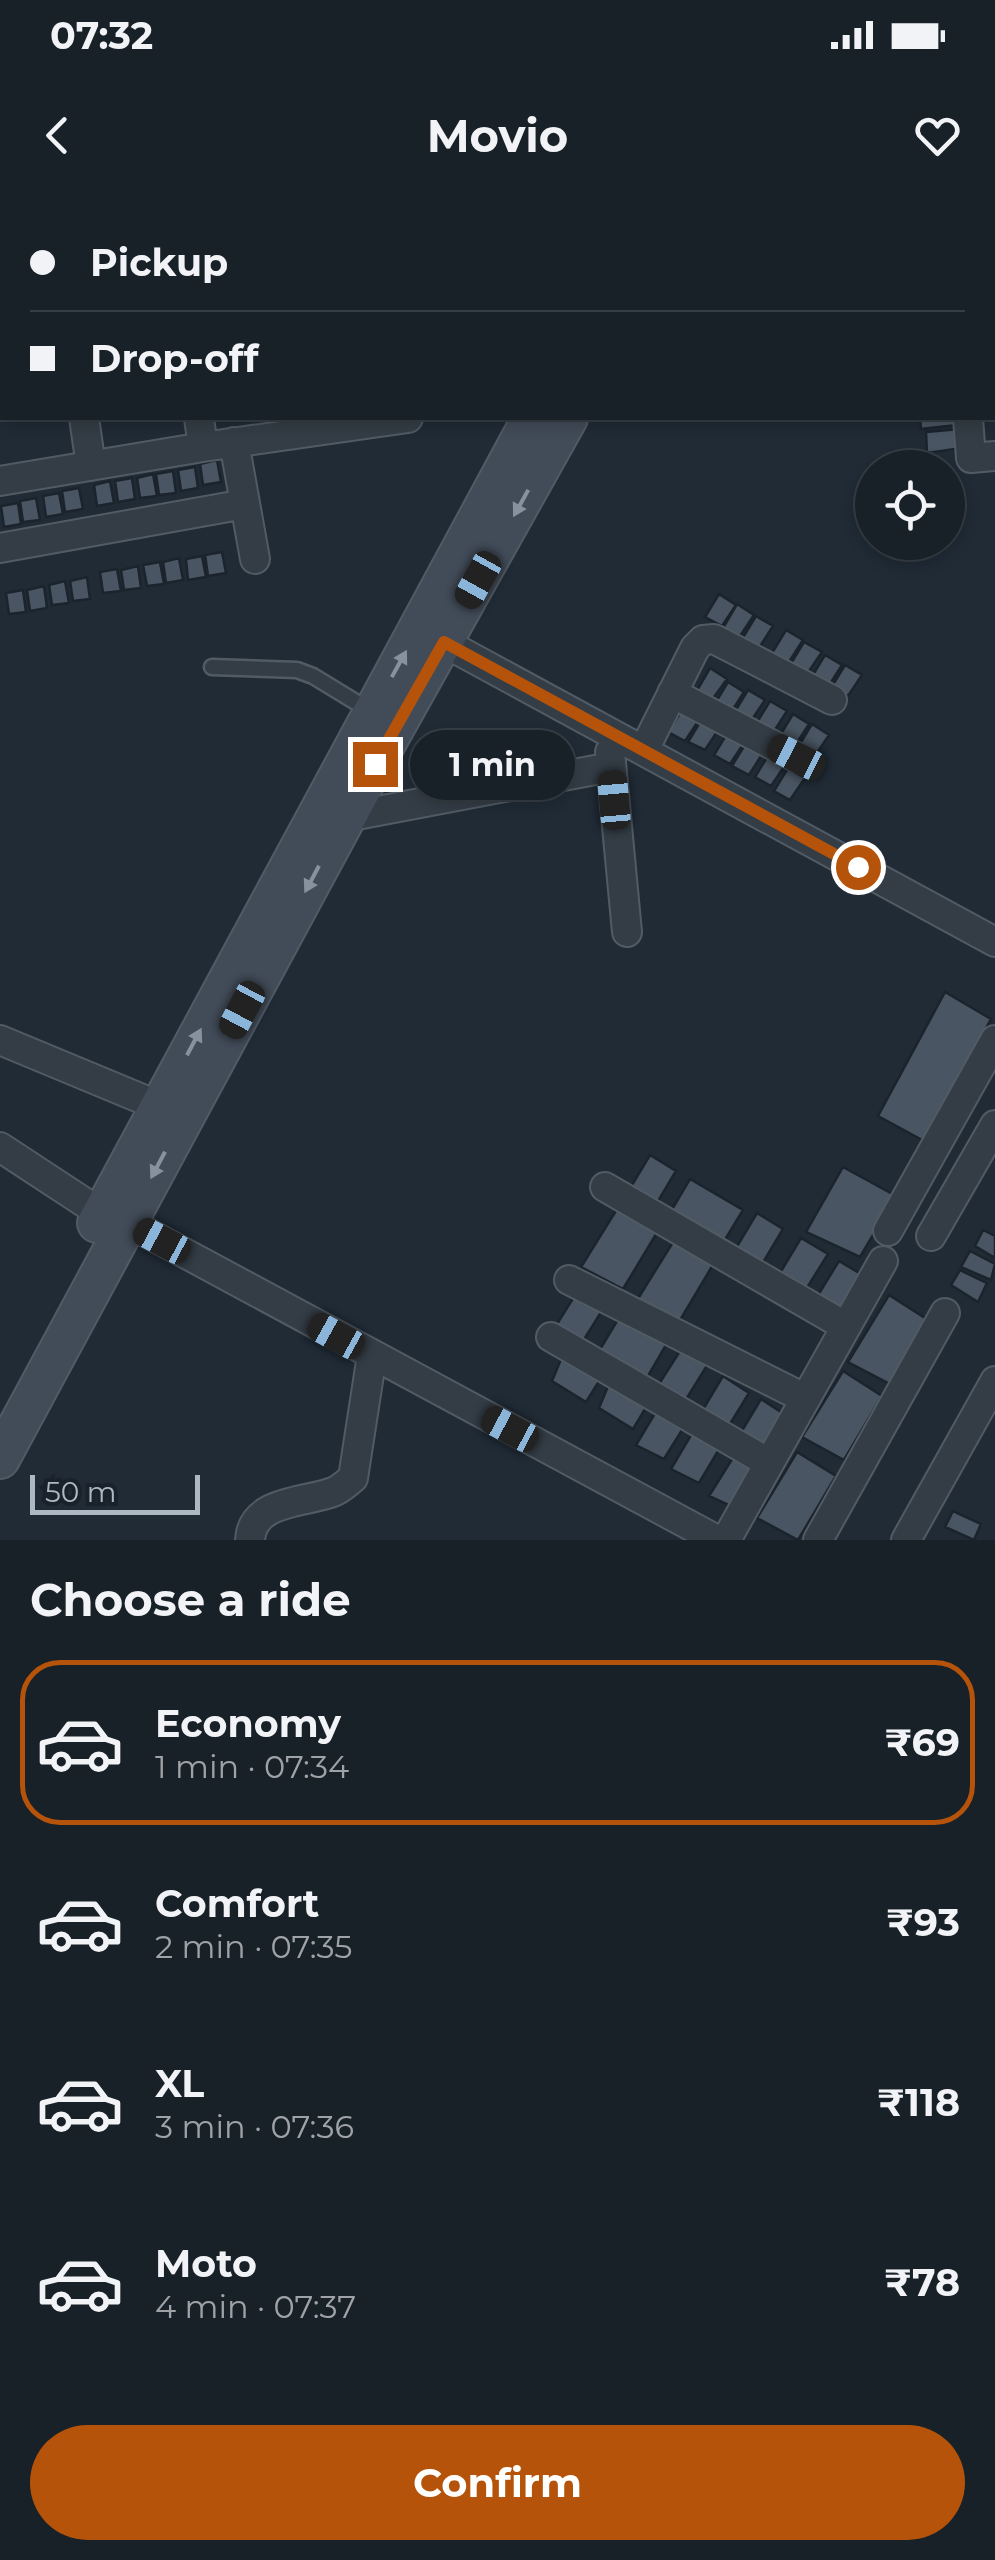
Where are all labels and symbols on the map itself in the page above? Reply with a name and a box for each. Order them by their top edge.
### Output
one-way arrow [513,489,530,518]
car [450,546,506,614]
one-way arrow [390,650,407,678]
callout: 1 min [410,729,575,799]
car [762,730,830,784]
route end [353,742,398,787]
car [596,769,632,831]
route start [836,845,881,890]
one-way arrow [304,865,321,894]
car [215,976,269,1044]
one-way arrow [185,1027,202,1056]
one-way arrow [149,1151,167,1179]
car [128,1214,196,1268]
car [302,1308,370,1364]
car [476,1402,544,1456]
scale bar [30,1470,200,1514]

